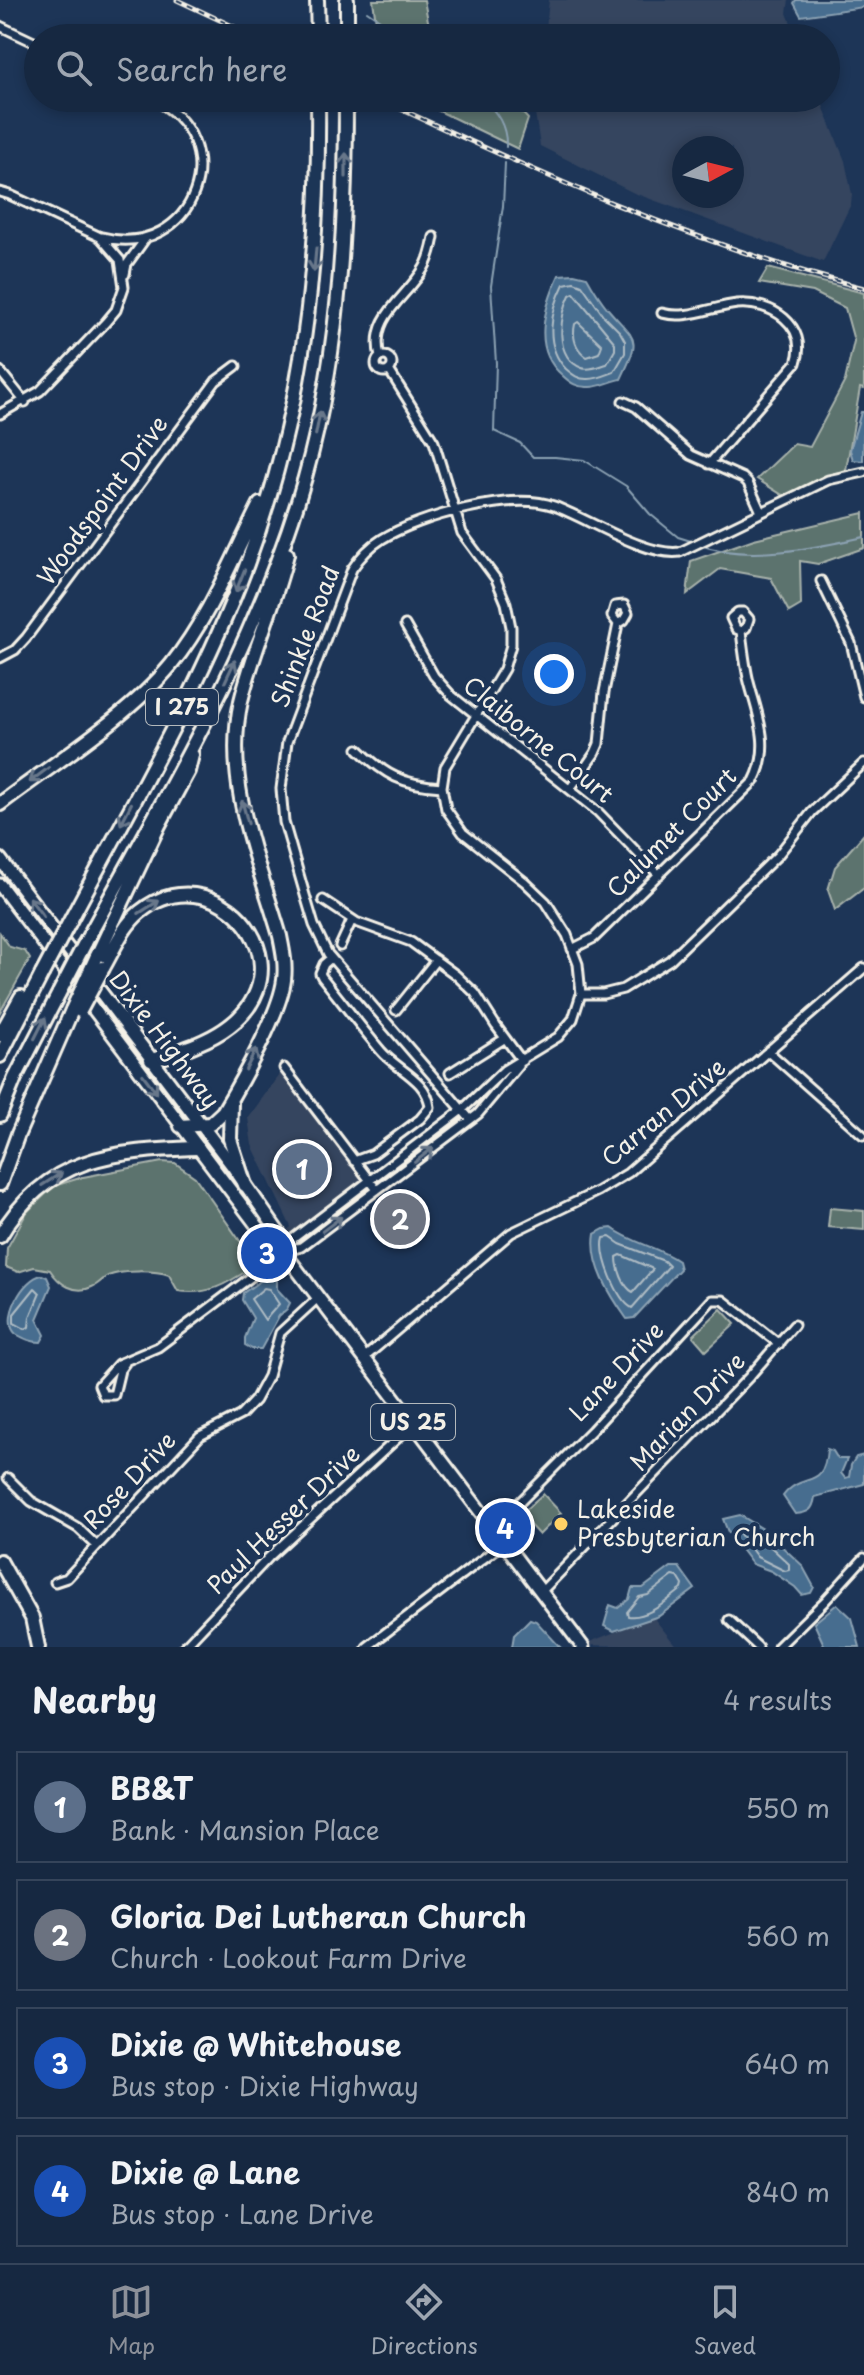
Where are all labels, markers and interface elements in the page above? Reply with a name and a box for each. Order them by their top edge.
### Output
search box [24,24,840,112]
icon: search [52,46,96,90]
text: Search here [116,46,288,91]
north arrow [672,136,744,208]
one-way arrow [338,152,354,179]
one-way arrow [307,246,322,273]
street label: Woodspoint Drive [27,407,175,592]
one-way arrow [311,411,326,436]
street label: Shinkle Road [261,560,348,712]
one-way arrow [232,568,246,593]
your location [534,654,574,694]
one-way arrow [224,659,239,683]
street label: Claiborne Court [456,666,622,811]
road number: I 275 [146,689,218,725]
street label: Calumet Court [597,758,744,905]
one-way arrow [28,767,50,784]
one-way arrow [236,800,251,826]
one-way arrow [118,802,133,826]
one-way arrow [28,896,45,918]
one-way arrow [137,899,160,915]
street label: Dixie Highway [102,962,230,1116]
one-way arrow [33,1016,48,1040]
one-way arrow [243,1048,259,1072]
street label: Carran Drive [593,1049,733,1174]
one-way arrow [141,1073,158,1094]
pin: 1 [276,1139,328,1199]
one-way arrow [413,1146,434,1163]
one-way arrow [40,1170,62,1187]
pin: 2 [374,1189,426,1249]
one-way arrow [321,1215,342,1232]
pin: 3 [241,1223,293,1283]
street label: Lane Drive [560,1313,671,1429]
street label: Marian Drive [620,1343,753,1478]
road number: US 25 [371,1404,455,1440]
street label: Rose Drive [74,1423,183,1537]
street label: Paul Hesser Drive [198,1436,368,1601]
place label: Lakeside Presbyterian Church [577,1490,815,1554]
pin: 4 [479,1498,531,1558]
marker: Lakeside Presbyterian Church [552,1515,570,1533]
text: Nearby [32,1673,157,1725]
text: 4 results [723,1680,832,1719]
text: BB&T [110,1765,193,1810]
text: 1 [54,1788,66,1827]
text: 550 m [746,1788,830,1827]
text: Bank · Mansion Place [110,1810,380,1849]
text: Gloria Dei Lutheran Church [110,1893,527,1938]
text: 2 [51,1916,69,1955]
text: 560 m [745,1916,830,1955]
text: Church · Lookout Farm Drive [110,1938,467,1977]
text: Dixie @ Whitehouse [110,2021,401,2066]
text: 3 [51,2044,69,2083]
text: 640 m [744,2044,830,2083]
text: Bus stop · Dixie Highway [110,2066,419,2105]
text: Dixie @ Lane [110,2149,300,2194]
text: 4 [51,2172,69,2211]
text: 840 m [746,2172,830,2211]
text: Bus stop · Lane Drive [110,2194,374,2233]
tab: Map [108,2280,155,2361]
tab: Directions [371,2280,478,2361]
tab: Saved [694,2280,756,2361]

